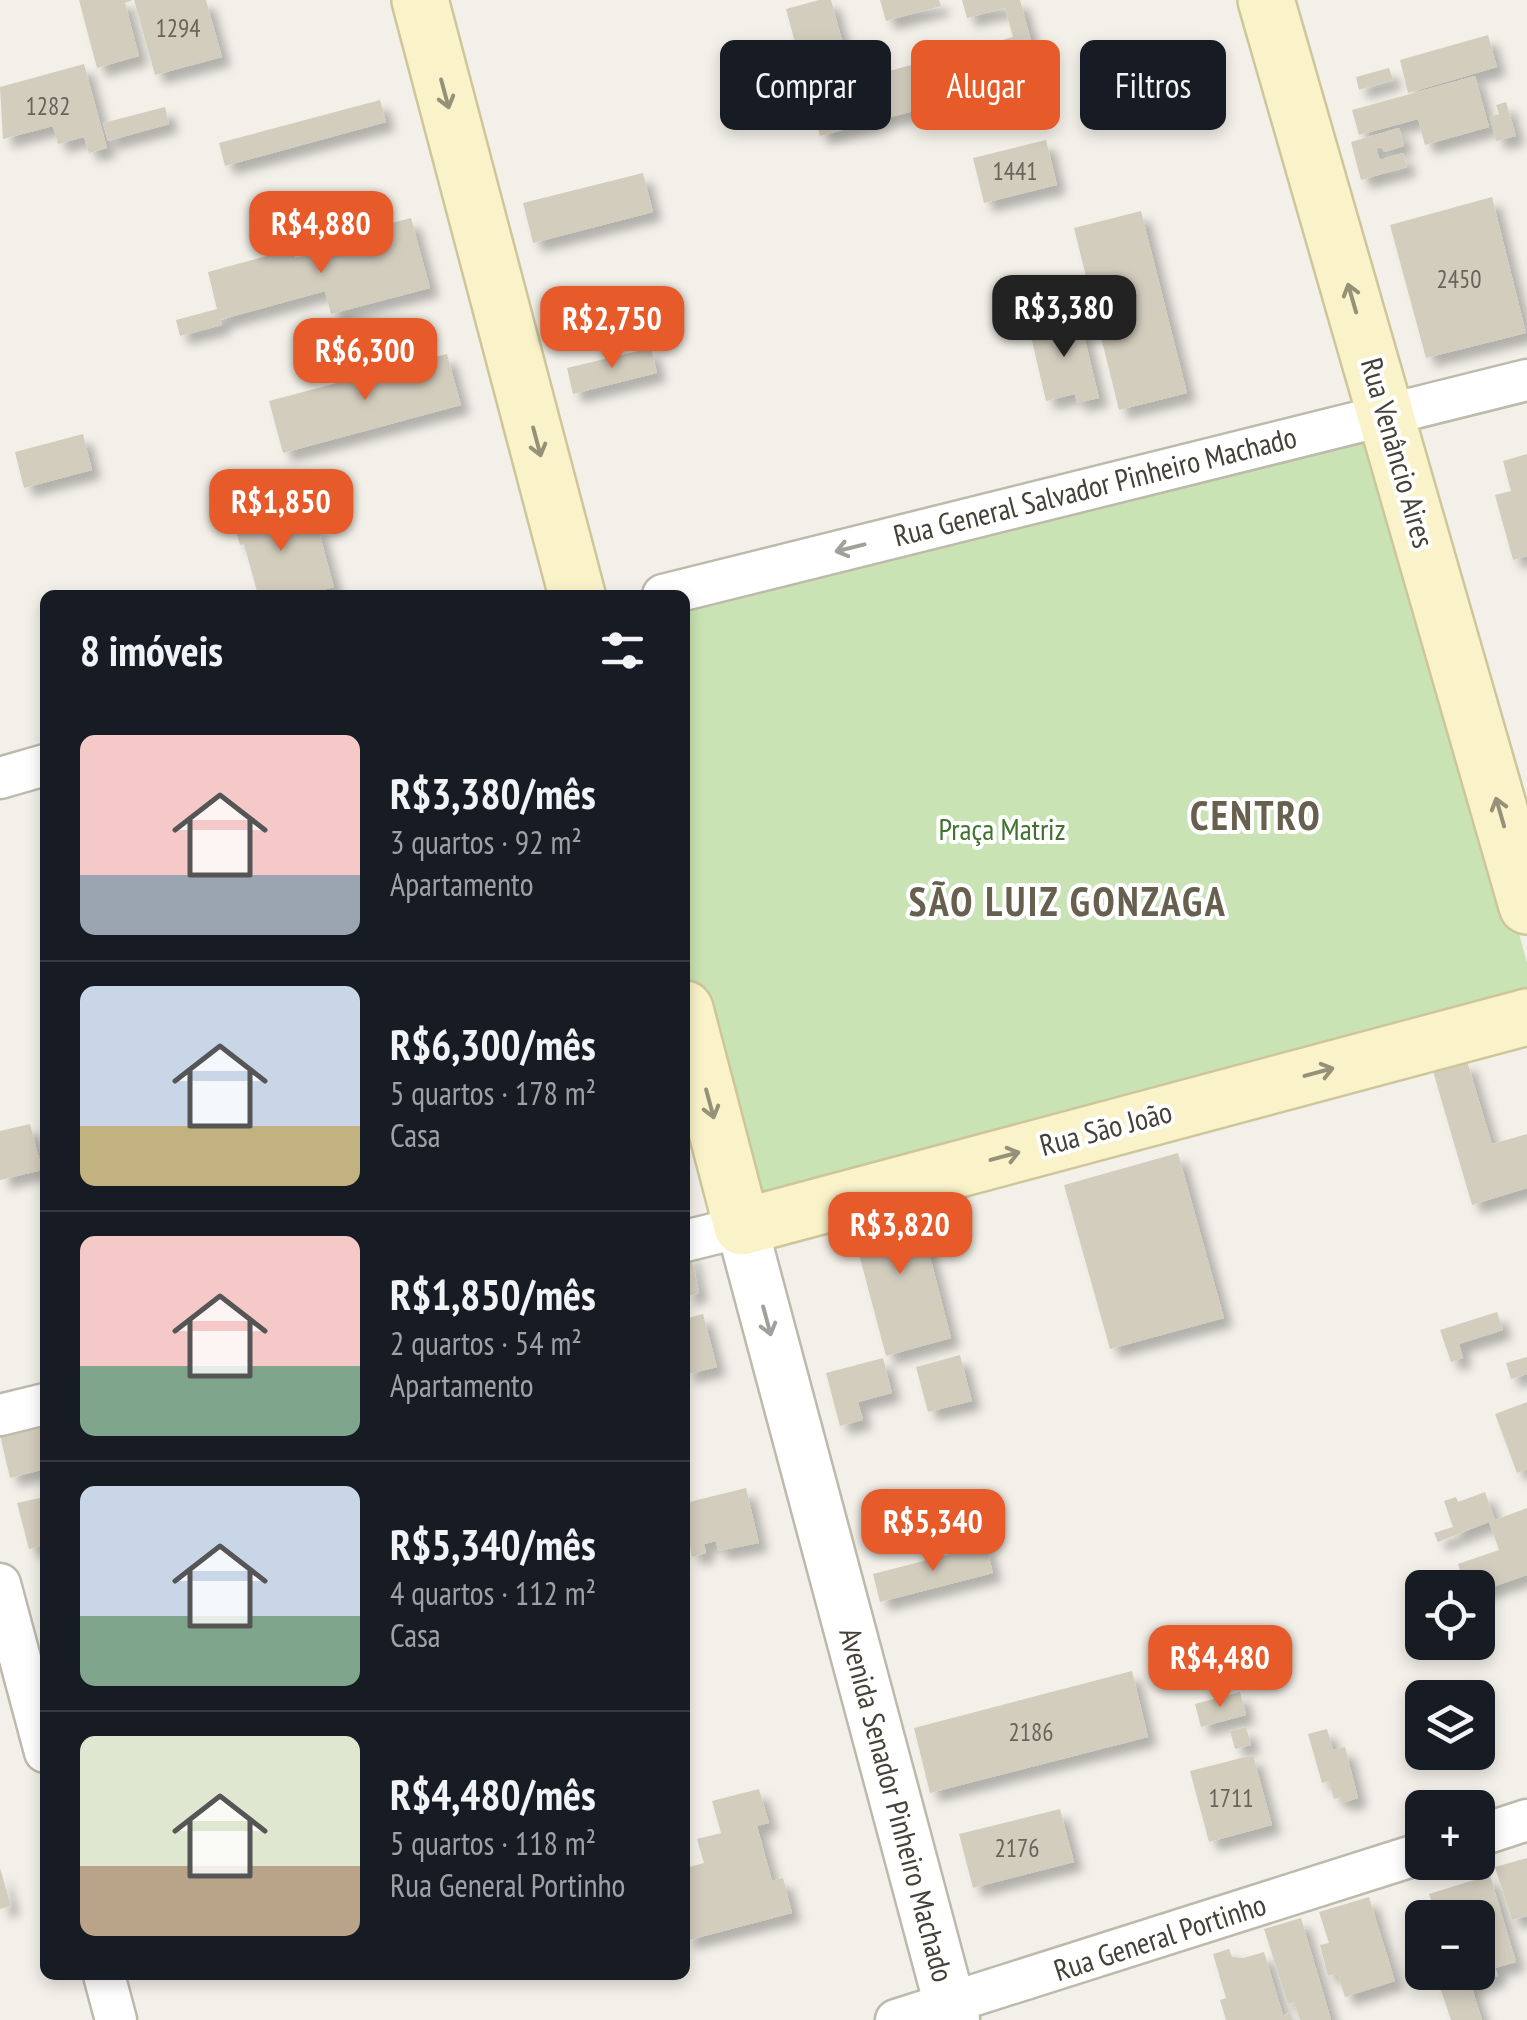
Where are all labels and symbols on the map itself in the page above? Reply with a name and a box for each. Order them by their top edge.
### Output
house number: 1294 [155,12,201,44]
one-way arrow [436,78,455,109]
house number: 1282 [25,90,71,122]
house number: 1441 [992,155,1038,187]
pin: R$4,880 [229,191,413,276]
house number: 2450 [1436,263,1482,295]
pin: R$3,380 [972,275,1156,360]
one-way arrow [1342,283,1360,314]
pin: R$2,750 [520,286,704,371]
pin: R$6,300 [273,318,457,403]
street label: Rua Venâncio Aires [1353,353,1444,552]
street label: Rua General Salvador Pinheiro Machado [889,417,1300,555]
one-way arrow [528,426,547,457]
pin: R$1,850 [189,469,373,554]
one-way arrow [835,539,866,558]
district label: CENTRO [1190,789,1322,841]
one-way arrow [1490,797,1508,828]
park label: Praça Matriz [939,809,1065,848]
district label: SÃO LUIZ GONZAGA [909,875,1227,927]
one-way arrow [1303,1062,1334,1081]
one-way arrow [701,1087,720,1119]
street label: Rua São João [1035,1091,1176,1164]
one-way arrow [989,1146,1020,1165]
pin: R$3,820 [808,1192,992,1277]
one-way arrow [758,1305,777,1336]
pin: R$5,340 [841,1489,1025,1574]
street label: Avenida Senador Pinheiro Machado [831,1623,964,1986]
pin: R$4,480 [1128,1625,1312,1710]
house number: 2186 [1008,1716,1054,1748]
house number: 1711 [1208,1782,1254,1814]
house number: 2176 [994,1832,1040,1864]
street label: Rua General Portinho [1049,1884,1271,1989]

